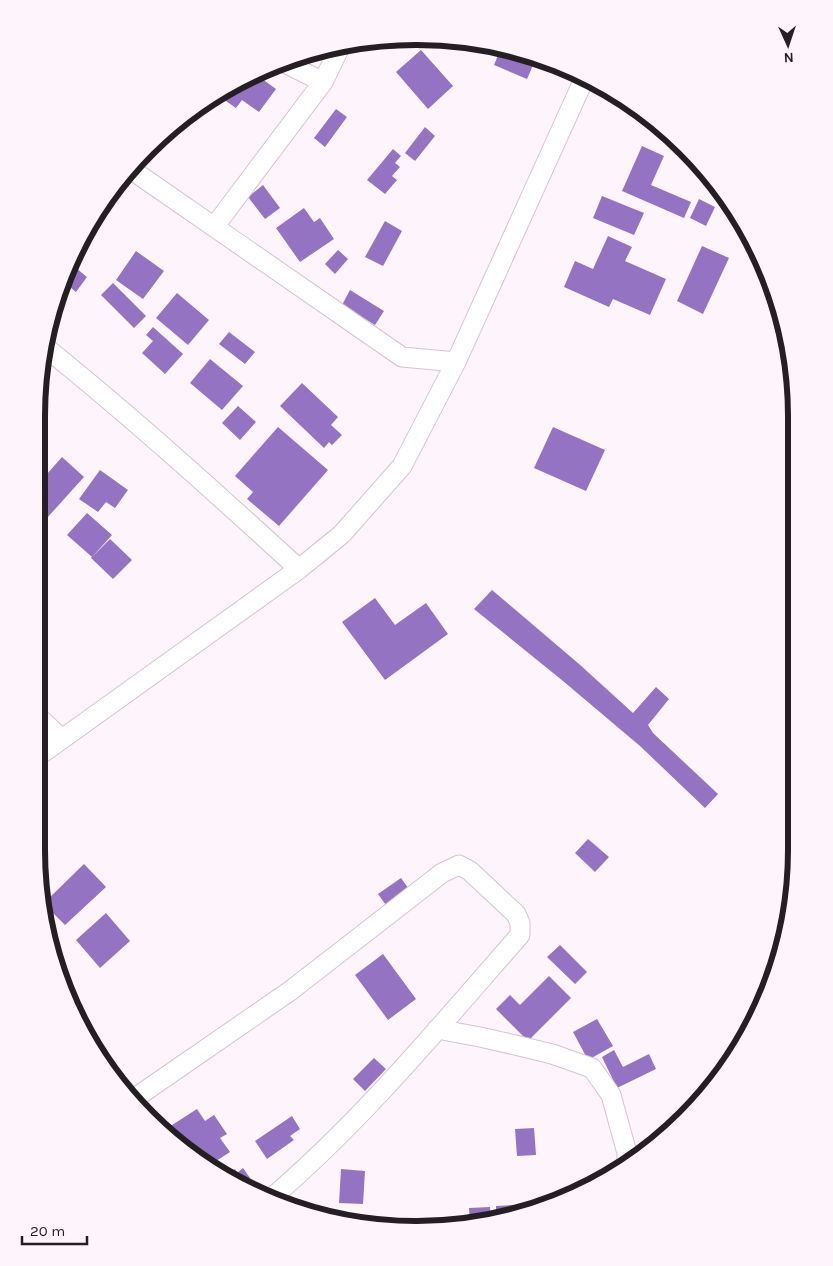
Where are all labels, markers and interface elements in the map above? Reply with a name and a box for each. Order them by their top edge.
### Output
north arrow [763,20,813,70]
text: N [783,49,794,66]
scale bar [22,1214,88,1246]
text: 20 m [30,1222,65,1240]

